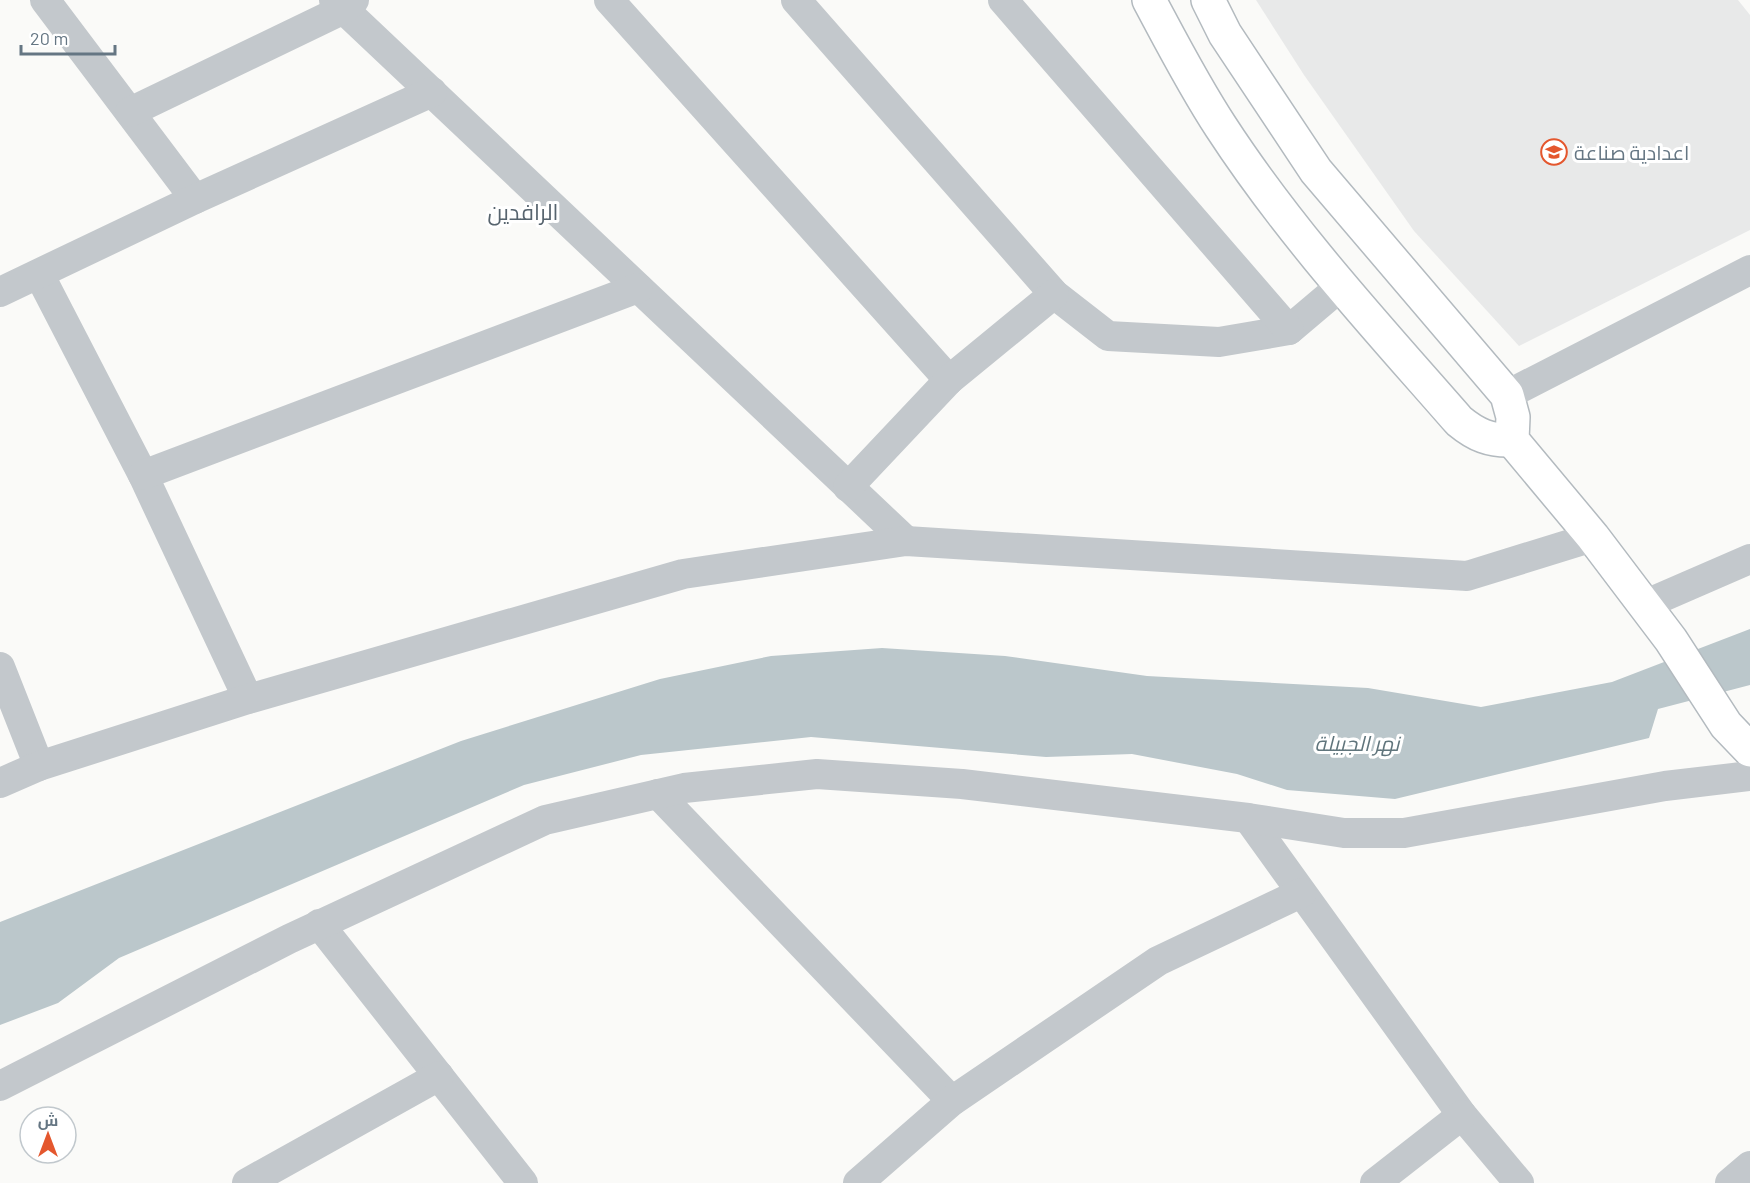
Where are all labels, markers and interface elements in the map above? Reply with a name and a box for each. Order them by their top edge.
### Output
scale bar [21,18,116,56]
text: 20 m [30,27,68,49]
school or university icon: اعدادية صناعة [1539,137,1569,167]
place label: اعدادية صناعة [1574,140,1689,164]
district label: الرافدين [488,198,558,226]
water label: نهر الجبيلة [1315,730,1402,757]
north arrow [18,1105,78,1165]
text: ش [38,1110,58,1130]

